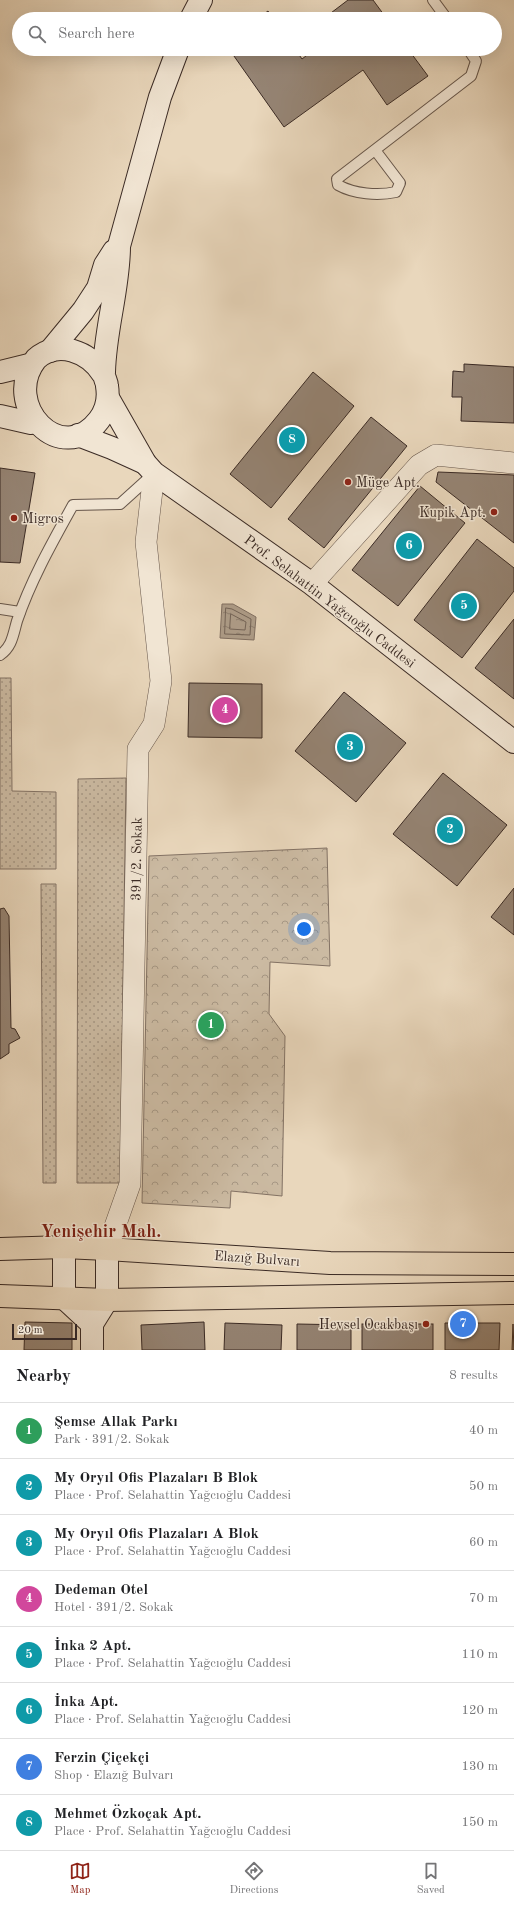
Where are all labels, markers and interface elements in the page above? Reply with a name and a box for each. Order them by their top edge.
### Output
search box [12,12,502,56]
icon: search [26,23,48,45]
text: Search here [58,27,135,42]
pin: 8 [279,425,305,455]
place label: Müge Apt. [356,476,420,490]
marker: Müge Apt. [343,477,353,487]
place label: Kupik Apt. [419,506,486,520]
marker: Kupik Apt. [489,507,499,517]
place label: Migros [22,512,64,526]
marker: Migros [9,513,19,523]
pin: 6 [396,531,422,561]
street label: Prof. Selahattin Yağcıoğlu Caddesi [241,533,418,671]
pin: 5 [451,591,477,621]
pin: 4 [212,695,238,725]
pin: 3 [337,732,363,762]
pin: 2 [437,815,463,845]
street label: 391/2. Sokak [129,817,145,901]
your location [294,919,314,939]
pin: 1 [198,1010,224,1040]
district label: Yenişehir Mah. [41,1223,161,1241]
street label: Elazığ Bulvarı [213,1249,301,1269]
pin: 7 [450,1309,476,1339]
place label: Hevsel Ocakbaşı [319,1318,418,1332]
marker: Hevsel Ocakbaşı [421,1319,431,1329]
scale bar [12,1322,77,1341]
text: 20 m [18,1325,43,1336]
text: Nearby [16,1368,71,1385]
text: 8 results [449,1369,498,1382]
text: Şemse Allak Parkı [54,1415,178,1430]
text: 1 [25,1424,33,1437]
text: 40 m [469,1424,498,1437]
text: Park · 391/2. Sokak [54,1433,169,1446]
text: My Oryıl Ofis Plazaları B Blok [54,1471,258,1486]
text: 2 [25,1480,33,1493]
text: 50 m [469,1480,498,1493]
text: Place · Prof. Selahattin Yağcıoğlu Caddesi [54,1489,291,1502]
text: My Oryıl Ofis Plazaları A Blok [54,1527,259,1542]
text: 3 [25,1536,33,1549]
text: 60 m [469,1536,498,1549]
text: Place · Prof. Selahattin Yağcıoğlu Caddesi [54,1545,291,1558]
text: Dedeman Otel [54,1583,148,1598]
text: 4 [25,1592,33,1605]
text: 70 m [469,1592,498,1605]
text: Hotel · 391/2. Sokak [54,1601,173,1614]
text: İnka 2 Apt. [54,1639,131,1654]
text: 5 [25,1648,33,1661]
text: 110 m [461,1648,498,1661]
text: Place · Prof. Selahattin Yağcıoğlu Caddesi [54,1657,291,1670]
text: İnka Apt. [54,1695,118,1710]
text: 6 [25,1704,33,1717]
text: 120 m [461,1704,498,1717]
text: Place · Prof. Selahattin Yağcıoğlu Caddesi [54,1713,291,1726]
text: Ferzin Çiçekçi [54,1751,149,1766]
text: 7 [25,1760,33,1773]
text: 130 m [461,1760,498,1773]
text: Shop · Elazığ Bulvarı [54,1769,173,1782]
text: Mehmet Özkoçak Apt. [54,1807,201,1822]
text: 8 [25,1816,33,1829]
text: 150 m [461,1816,498,1829]
text: Place · Prof. Selahattin Yağcıoğlu Caddesi [54,1825,291,1838]
tab: Map [69,1860,91,1898]
tab: Directions [230,1860,278,1898]
tab: Saved [417,1860,445,1898]

